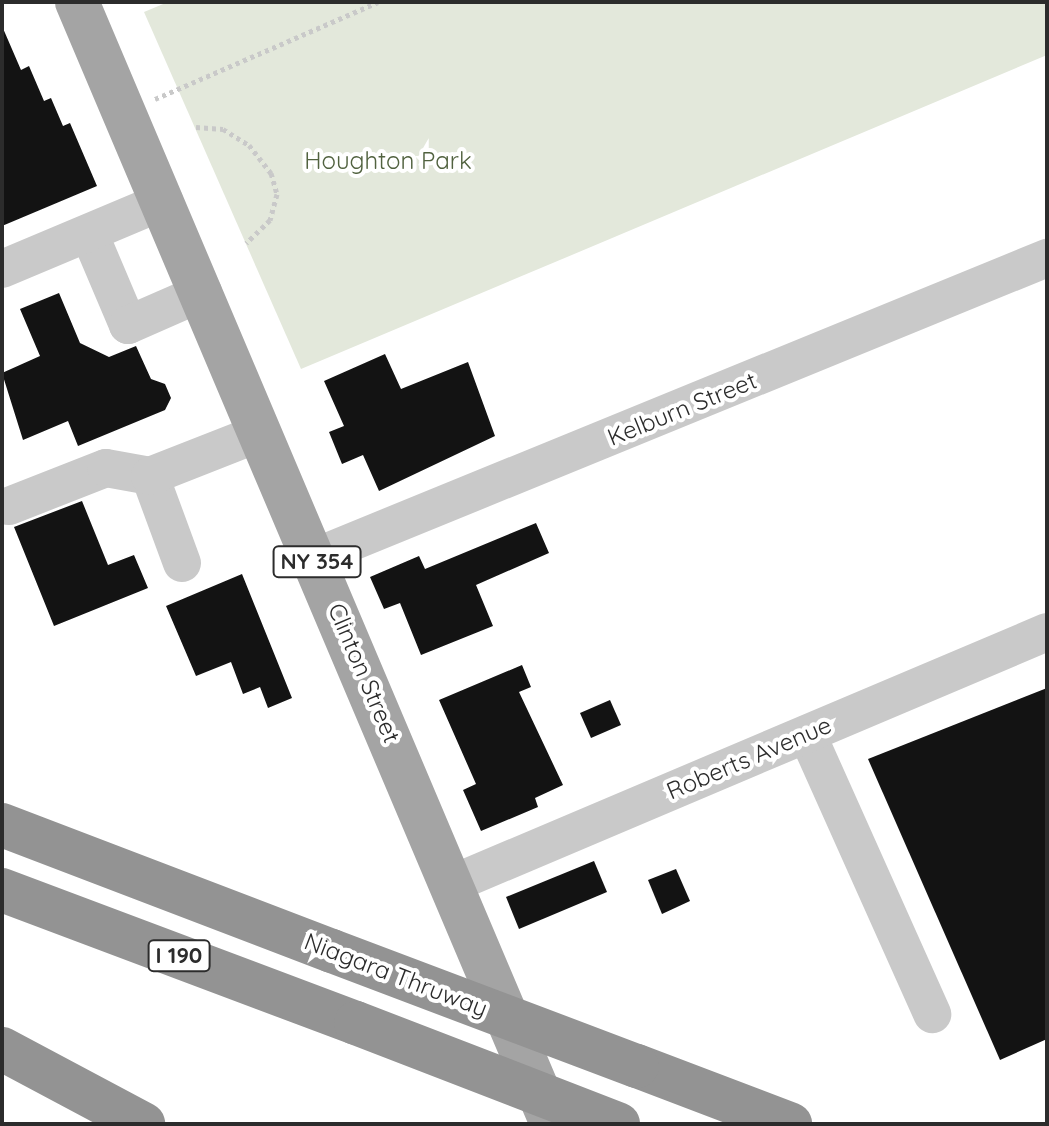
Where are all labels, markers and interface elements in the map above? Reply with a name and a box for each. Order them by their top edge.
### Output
park label: Houghton Park [304,147,472,175]
street label: Kelburn Street [603,366,761,452]
road number: NY 354 [271,544,363,580]
street label: Clinton Street [322,599,406,747]
street label: Roberts Avenue [662,710,836,806]
street label: Niagara Thruway [300,927,492,1023]
road number: I 190 [147,938,211,974]

